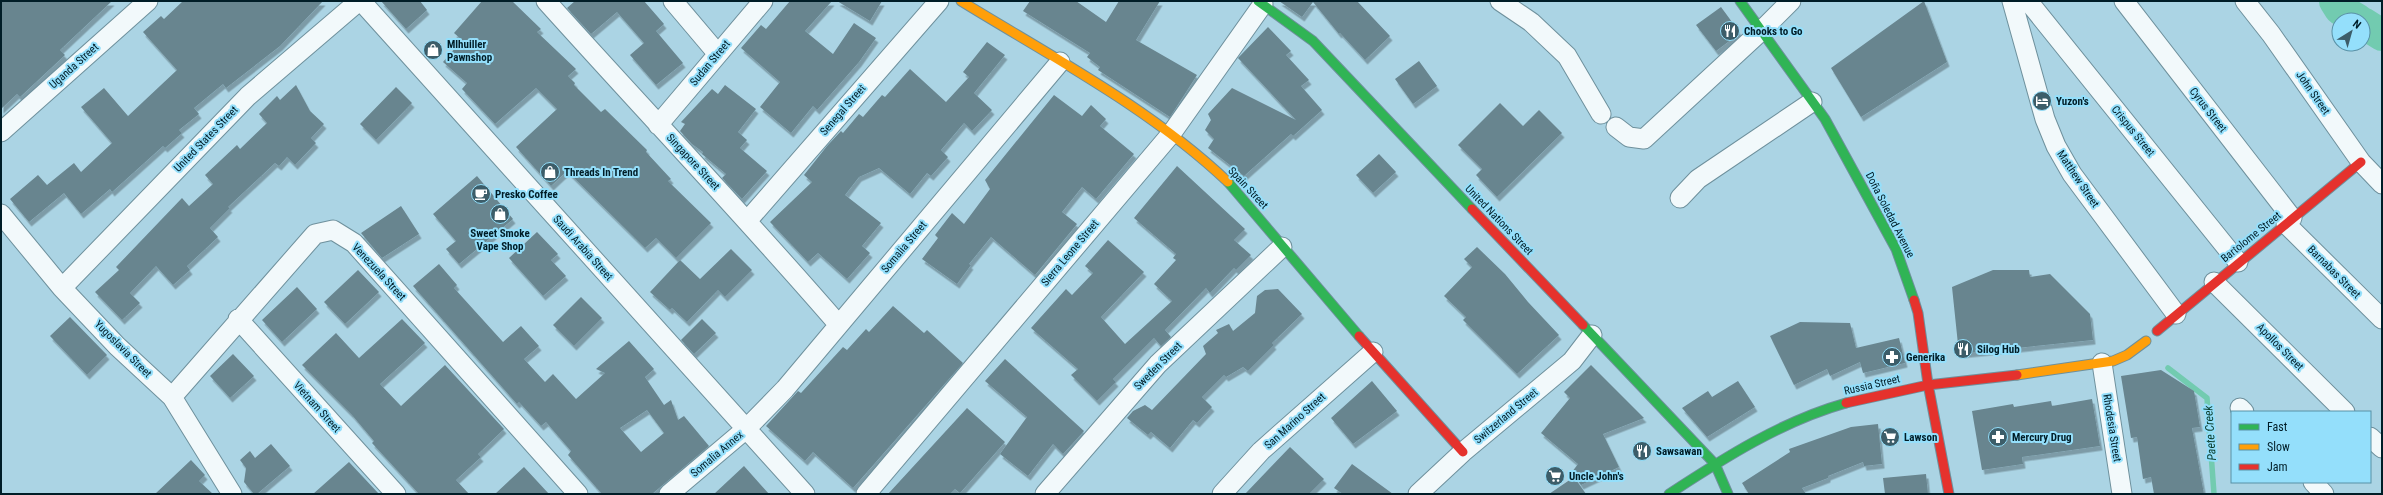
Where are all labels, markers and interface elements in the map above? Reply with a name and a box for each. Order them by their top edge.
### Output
north arrow [2331,12,2371,52]
text: N [2350,17,2364,32]
restaurant icon: Chooks to Go [1719,20,1741,42]
place label: Chooks to Go [1744,25,1803,38]
place label: Mlhuiller Pawnshop [447,38,493,64]
street label: Sudan Street [687,38,733,88]
shop icon: Mlhuiller Pawnshop [422,39,444,61]
street label: Uganda Street [47,41,101,91]
street label: John Street [2293,69,2333,117]
street label: Senegal Street [817,82,869,138]
street label: Cyrus Street [2187,85,2229,135]
hotel icon: Yuzon's [2031,90,2053,112]
place label: Yuzon's [2056,95,2089,108]
street label: United States Street [171,103,241,175]
street label: Crispus Street [2109,103,2157,159]
street label: Singapore Street [664,131,722,193]
street label: Matthew Street [2054,148,2102,210]
shop icon: Threads In Trend [539,161,561,183]
street label: Spain Street [1225,164,1271,212]
place label: Threads In Trend [564,166,638,179]
street label: Doña Soledad Avenue [1863,170,1917,260]
street label: United Nations Street [1462,182,1536,258]
cafe icon: Presko Coffee [470,183,492,205]
place label: Presko Coffee [495,188,558,201]
shop icon: Sweet Smoke Vape Shop [489,203,511,225]
street label: Bartolome Street [2218,209,2284,265]
street label: Saudi Arabia Street [550,213,616,283]
street label: Sierra Leone Street [1039,217,1101,289]
street label: Somalia Street [879,219,929,275]
place label: Sweet Smoke Vape Shop [470,227,530,253]
street label: Venezuela Street [349,241,409,303]
street label: Barnabas Street [2305,243,2363,301]
street label: Yugoslavia Street [92,318,154,380]
street label: Apollos Street [2254,321,2306,373]
restaurant icon: Silog Hub [1952,338,1974,360]
street label: Sweden Street [1131,339,1185,393]
place label: Silog Hub [1977,343,2020,356]
pharmacy icon: Generika [1881,346,1903,368]
place label: Generika [1906,351,1945,364]
street label: Russia Street [1843,372,1901,398]
street label: Vietnam Street [291,379,343,435]
street label: Switzerland Street [1472,386,1540,446]
street label: San Marino Street [1262,390,1328,452]
street label: Rhodesia Street [2100,393,2124,463]
water label: Paete Creek [2201,404,2219,461]
legend [2231,411,2371,483]
text: Fast [2267,420,2288,434]
supermarket icon: Lawson [1879,426,1901,448]
pharmacy icon: Mercury Drug [1987,426,2009,448]
street label: Somalia Annex [688,428,746,480]
place label: Lawson [1904,431,1937,444]
place label: Mercury Drug [2012,431,2072,444]
restaurant icon: Sawsawan [1631,440,1653,462]
text: Slow [2267,440,2290,454]
place label: Sawsawan [1656,445,1702,458]
text: Jam [2267,460,2288,474]
supermarket icon: Uncle John's [1544,465,1566,487]
place label: Uncle John's [1569,470,1624,483]

